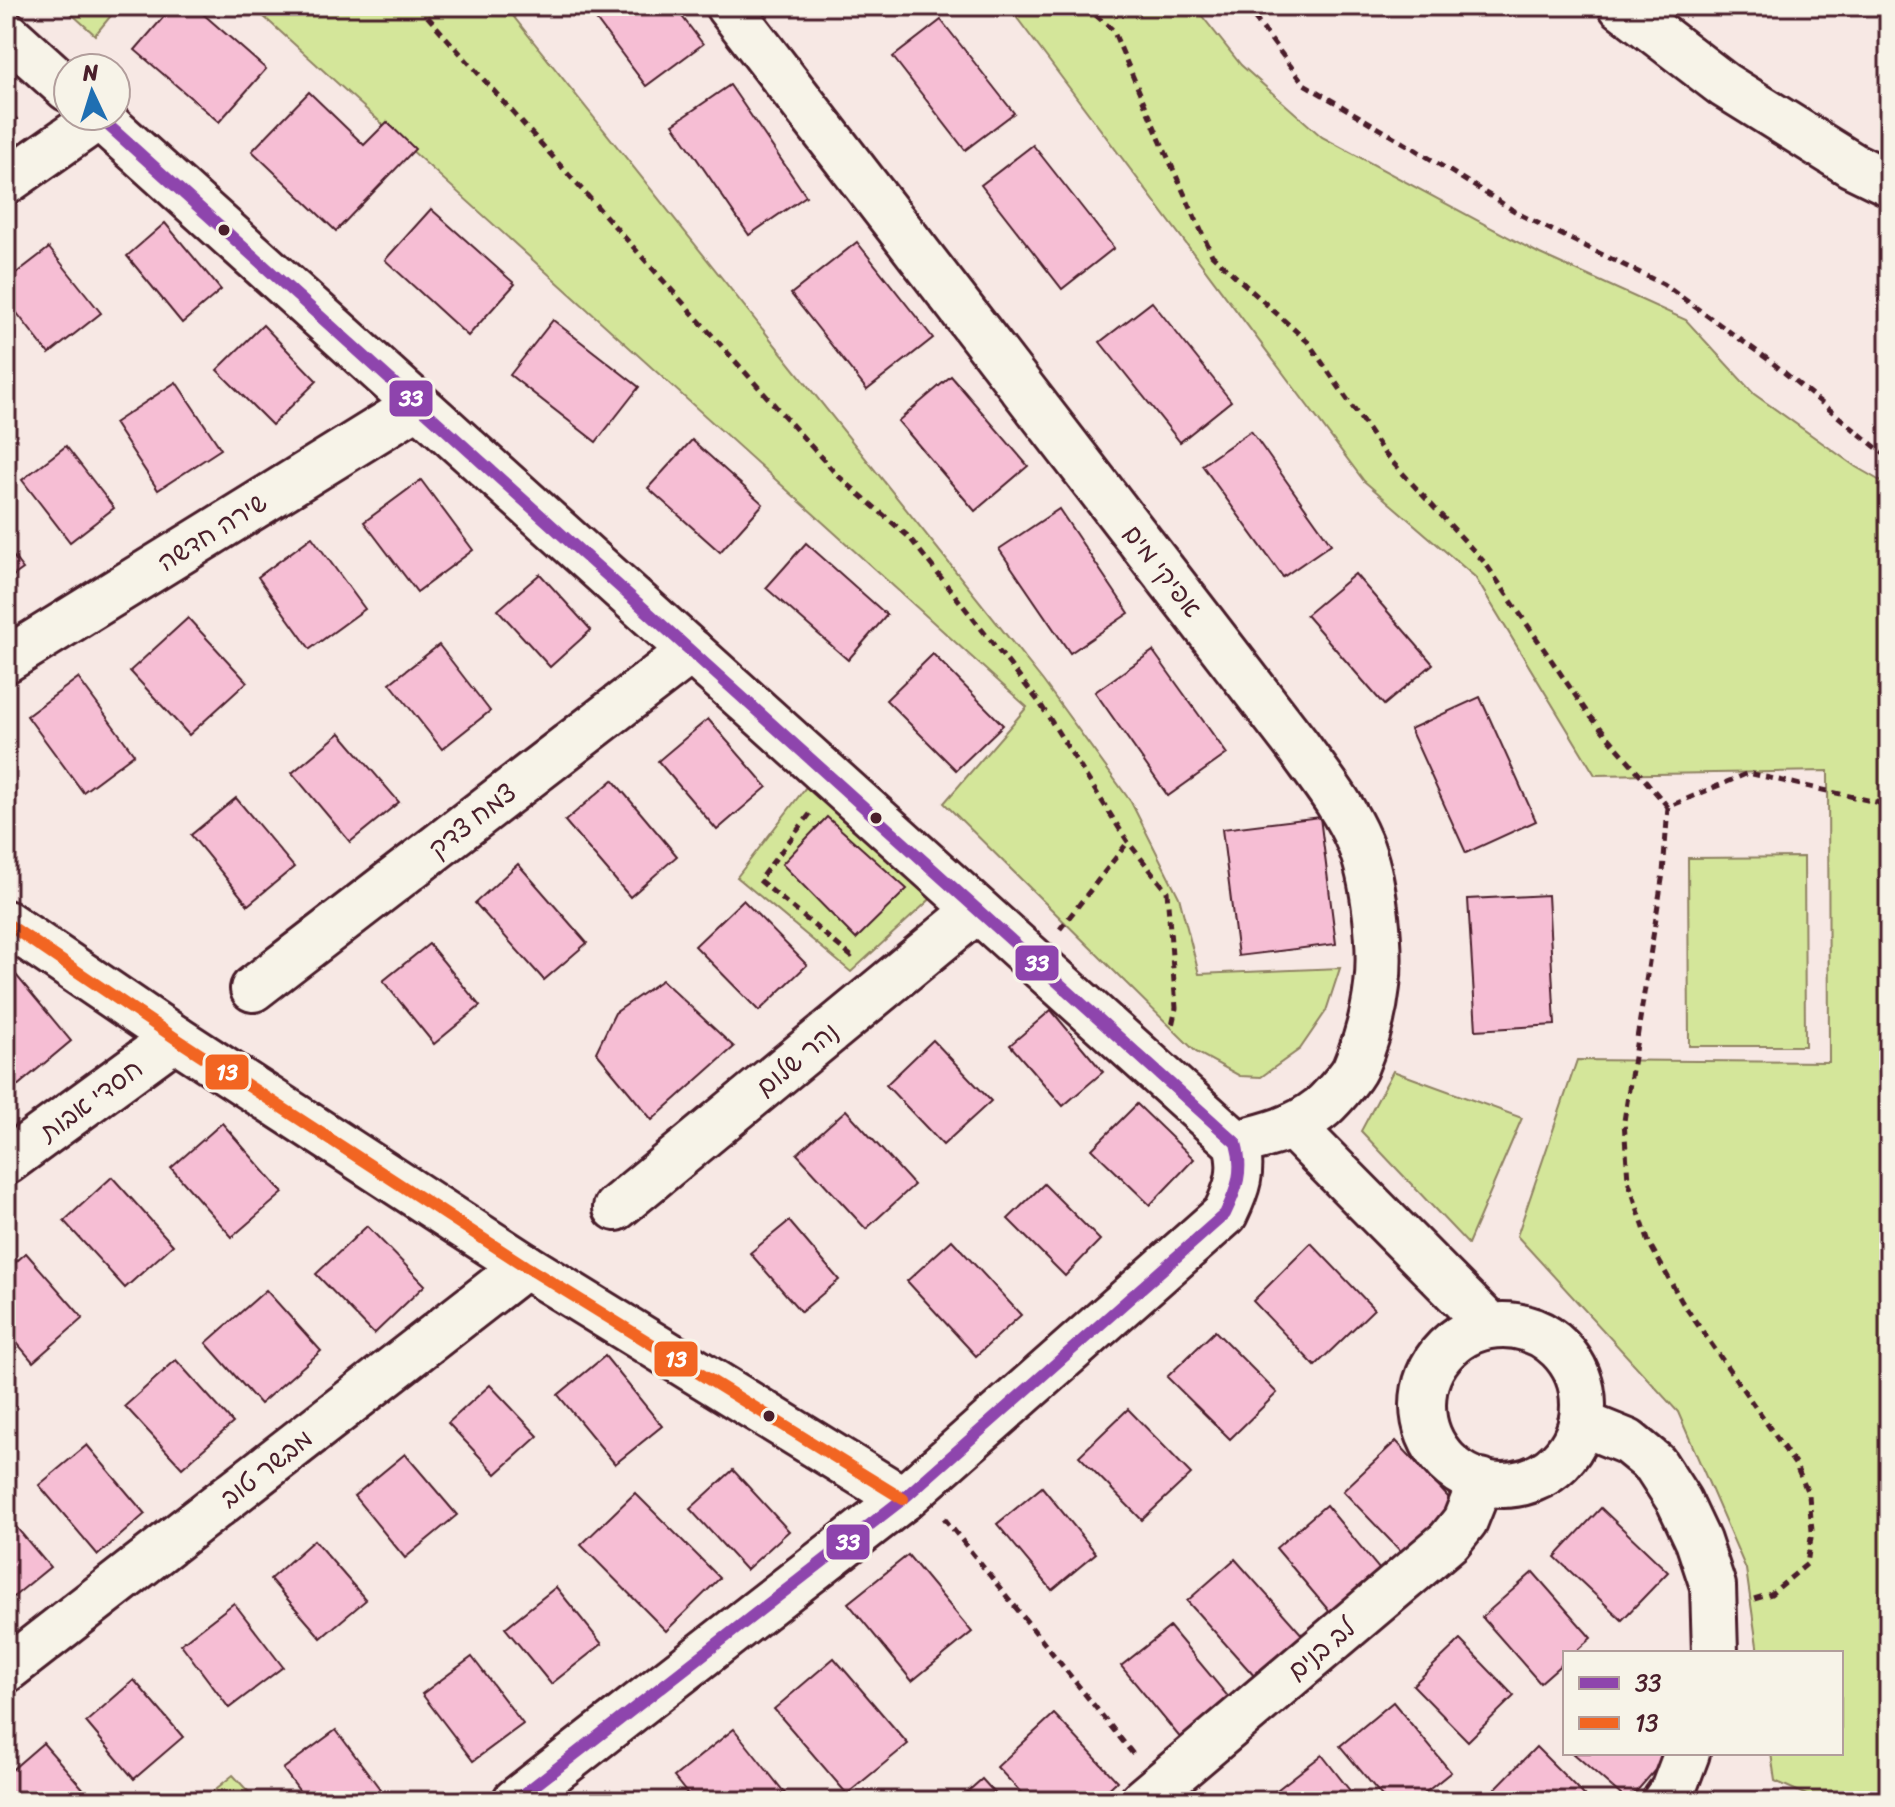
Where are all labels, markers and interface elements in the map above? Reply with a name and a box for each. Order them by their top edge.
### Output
north arrow [52,52,132,132]
text: N [81,53,100,93]
unlabelled marker [216,222,232,238]
line badge: 33 [388,379,434,418]
text: 33 [398,379,423,418]
street label: שירה חדשה [148,480,276,584]
street label: אפיקי מים [1111,514,1215,628]
street label: צמח צדק [417,770,527,870]
unlabelled marker [868,810,884,826]
line badge: 33 [1014,944,1060,982]
text: 33 [1024,944,1049,983]
street label: נהר שלום [745,1010,849,1108]
street label: חסדי אבות [28,1046,153,1155]
line badge: 13 [204,1053,250,1091]
text: 13 [216,1053,238,1092]
line badge: 13 [653,1340,699,1378]
text: 13 [665,1340,687,1379]
unlabelled marker [761,1408,777,1424]
street label: מבשר טוב [209,1416,323,1520]
line badge: 33 [825,1523,871,1561]
text: 33 [835,1523,860,1562]
street label: לב בנים [1276,1605,1367,1692]
legend [1563,1651,1843,1755]
text: 33 [1635,1662,1661,1704]
text: 13 [1635,1702,1658,1744]

